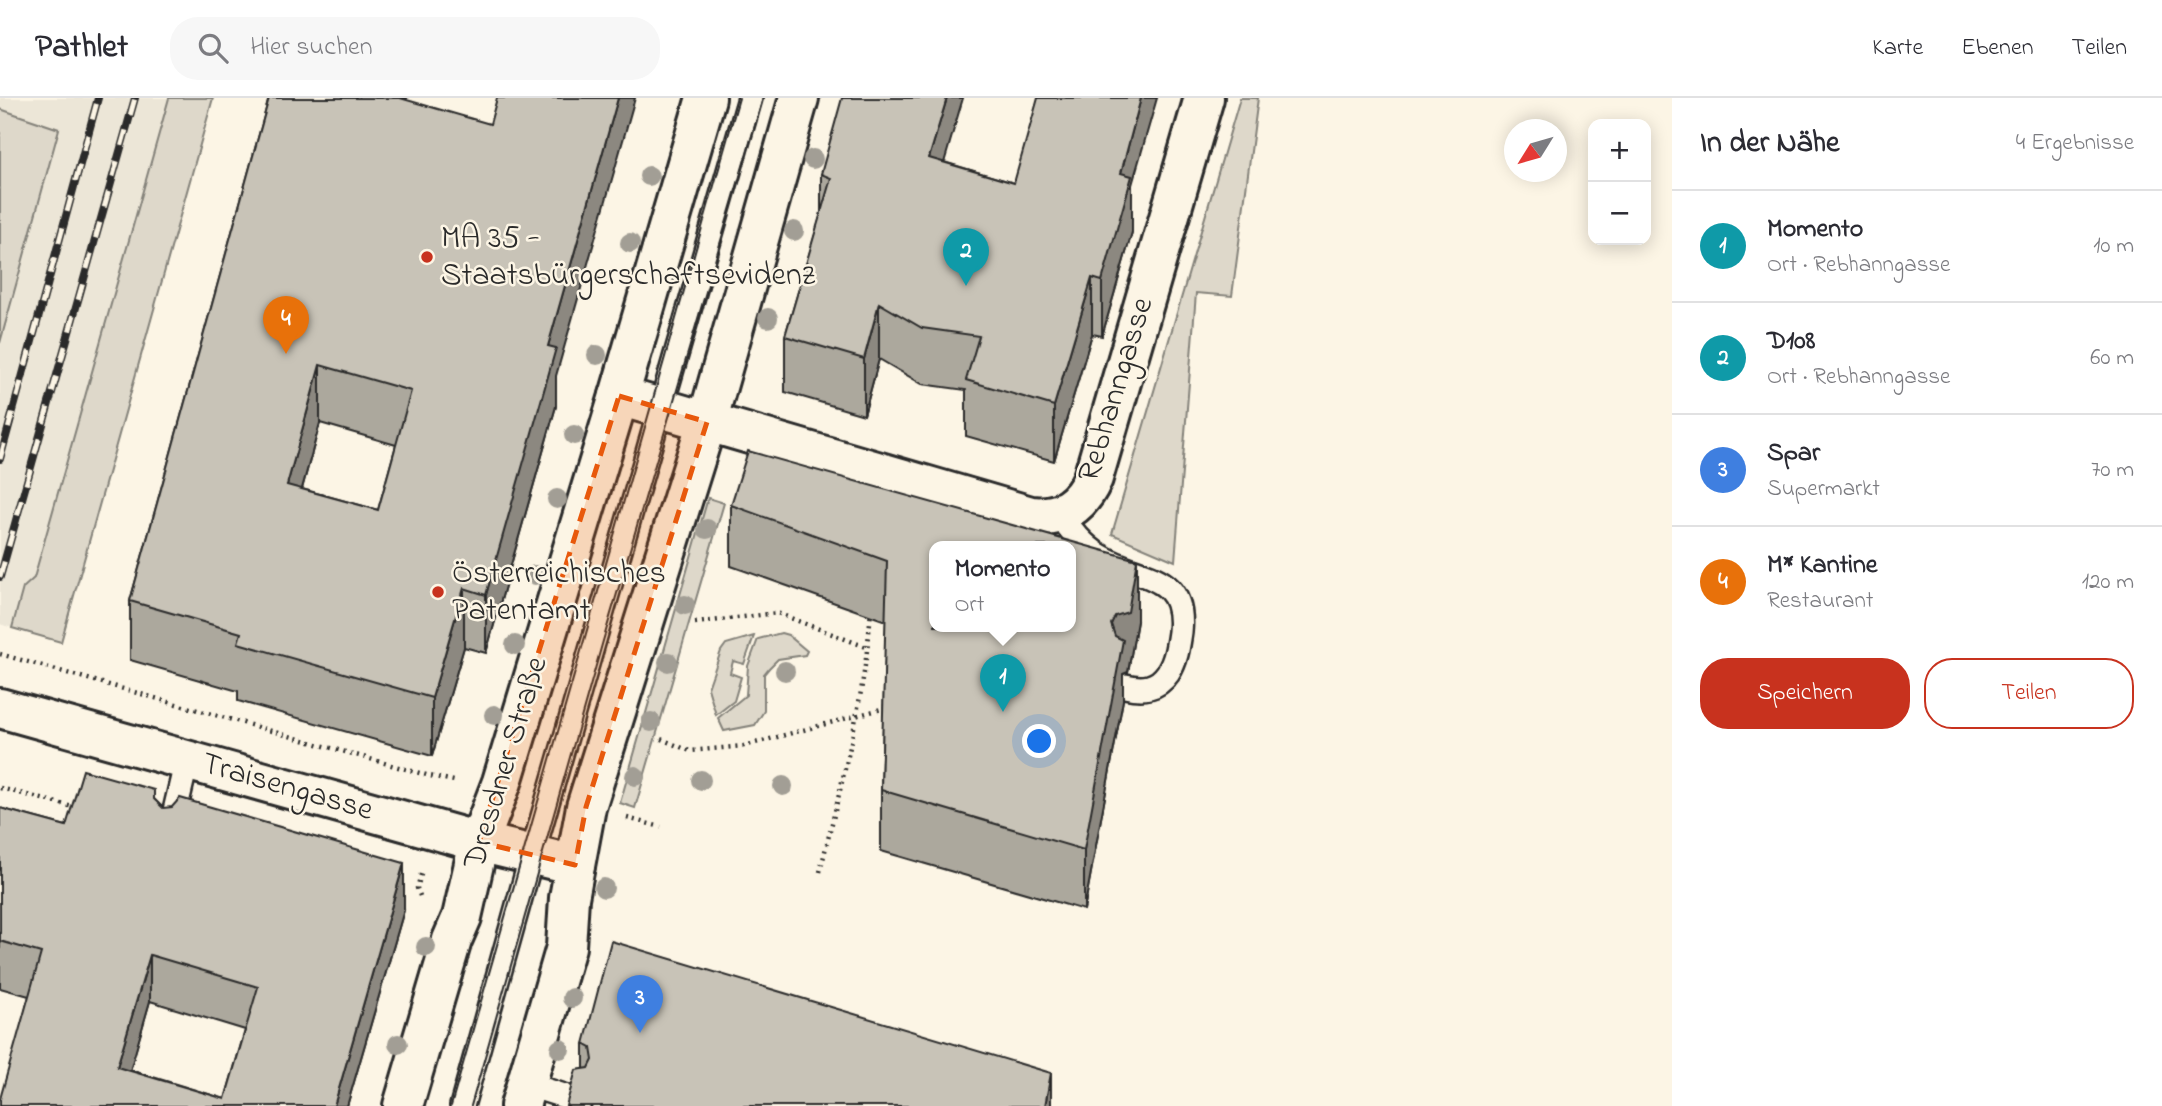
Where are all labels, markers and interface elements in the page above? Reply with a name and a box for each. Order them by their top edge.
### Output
search box [170,17,660,80]
text: Pathlet [35,24,128,72]
icon: search [194,29,232,67]
text: Hier suchen [250,29,373,67]
text: Karte [1872,31,1923,66]
text: Ebenen [1961,31,2034,66]
text: Teilen [2072,31,2127,66]
north arrow [1504,119,1567,182]
map controls [1588,119,1651,245]
button: + [1588,119,1651,182]
text: In der Nähe [1700,122,1840,166]
text: 4 Ergebnisse [2016,127,2134,160]
button: − [1588,182,1651,245]
text: Momento [1767,211,1863,249]
place label: MA 35 - Staatsbürgerschaftsevidenz [441,216,816,300]
pin: 2 [943,228,989,286]
text: 1 [1719,230,1727,263]
text: 10 m [2093,230,2134,263]
marker: MA 35 - Staatsbürgerschaftsevidenz [419,249,435,265]
text: Ort · Rebhanngasse [1767,249,1950,282]
street label: Rebhanngasse [1067,291,1168,488]
pin: 4 [263,296,309,354]
text: D108 [1767,323,1815,361]
text: 2 [1717,342,1729,375]
text: 60 m [2090,342,2134,375]
text: Ort · Rebhanngasse [1767,361,1950,394]
text: Spar [1767,435,1820,473]
text: 3 [1718,454,1728,487]
text: 70 m [2091,454,2134,487]
text: Supermarkt [1767,473,1880,506]
popup [929,541,1076,632]
text: M* Kantine [1767,547,1877,585]
place label: Österreichisches Patentamt [452,551,666,635]
text: Momento [954,551,1051,589]
text: 4 [1718,566,1728,599]
text: 120 m [2082,566,2134,599]
marker: Österreichisches Patentamt [430,584,446,600]
text: Restaurant [1767,585,1874,618]
text: Ort [954,589,984,622]
street label: Dresdner Straße [452,650,562,876]
pin: 1 [980,654,1026,712]
button: Speichern [1700,658,1910,729]
button: Teilen [1924,658,2134,729]
your location [1022,724,1056,758]
street label: Traisengasse [196,741,379,835]
pin: 3 [617,975,663,1033]

